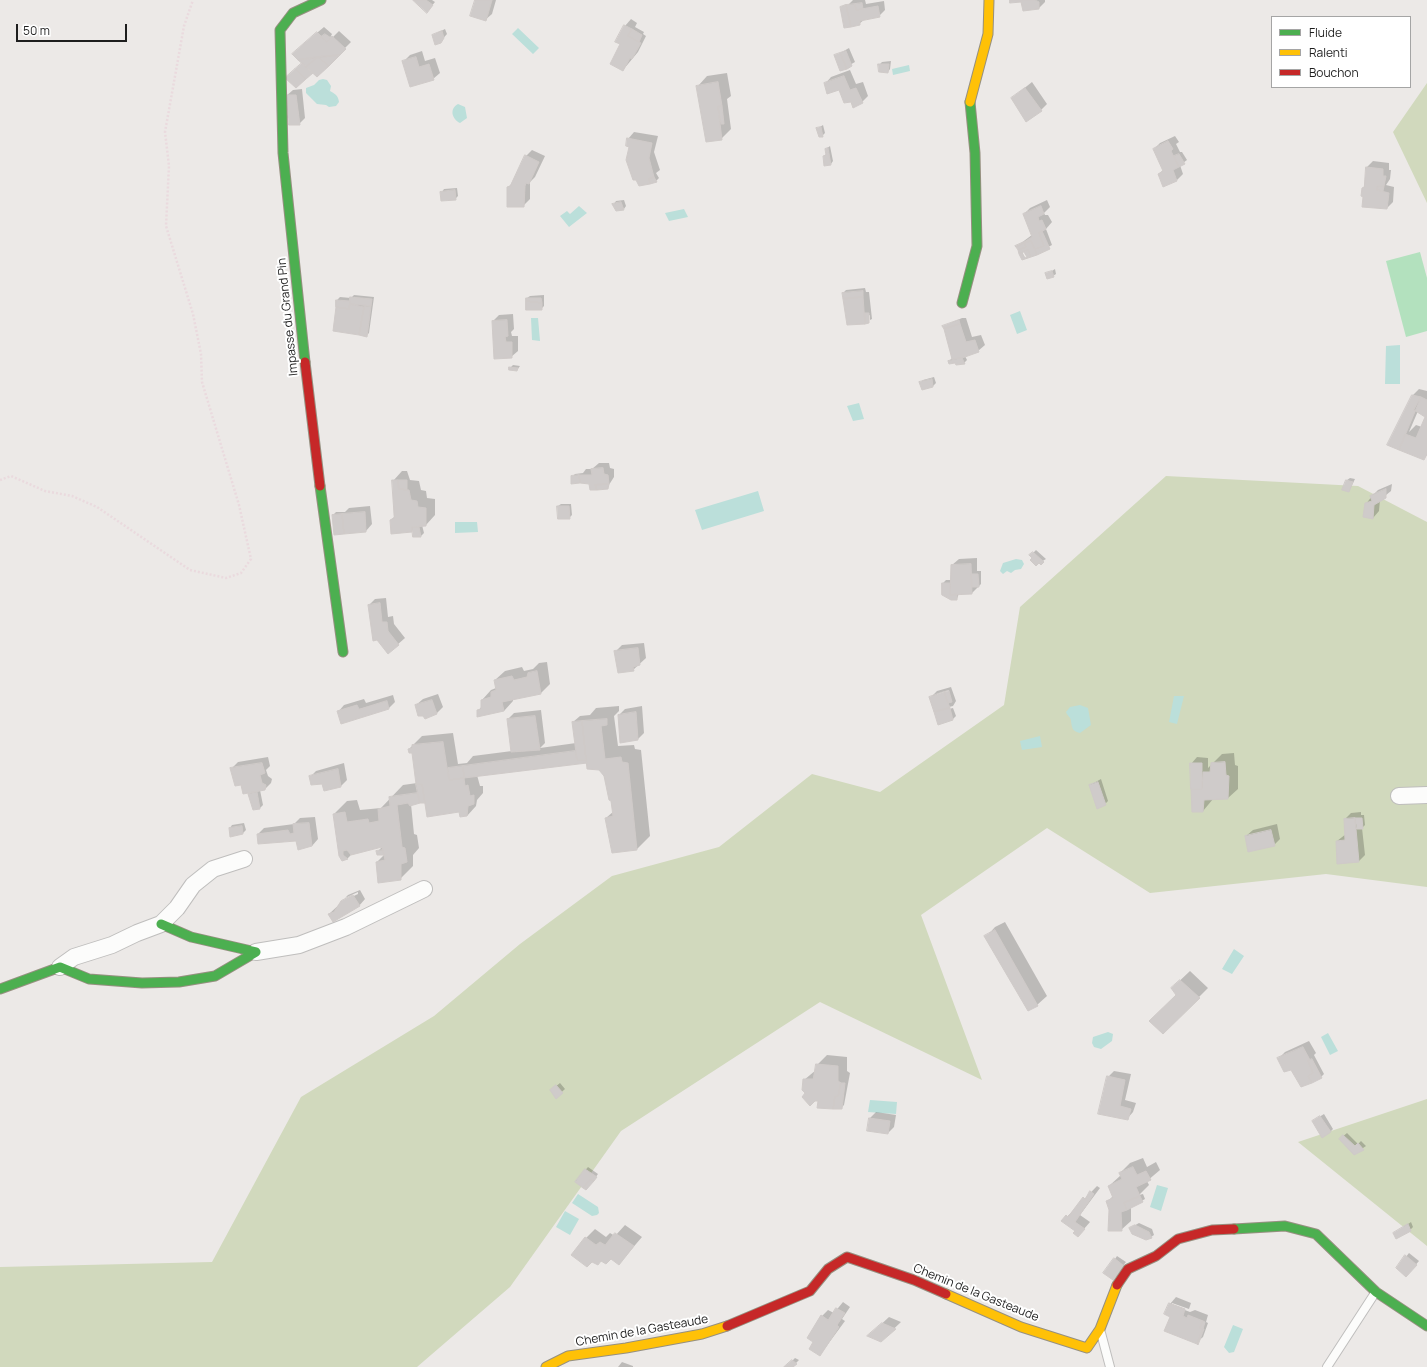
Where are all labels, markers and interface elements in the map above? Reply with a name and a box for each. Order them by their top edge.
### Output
scale bar [18,16,129,42]
legend [1271,16,1411,88]
text: 50 m [23,22,50,39]
text: Fluide [1309,24,1342,41]
text: Ralenti [1309,44,1348,61]
text: Bouchon [1309,64,1359,81]
street label: Impasse du Grand Pin [275,257,301,377]
street label: Chemin de la Gasteaude [911,1261,1041,1325]
street label: Chemin de la Gasteaude [575,1312,709,1350]

